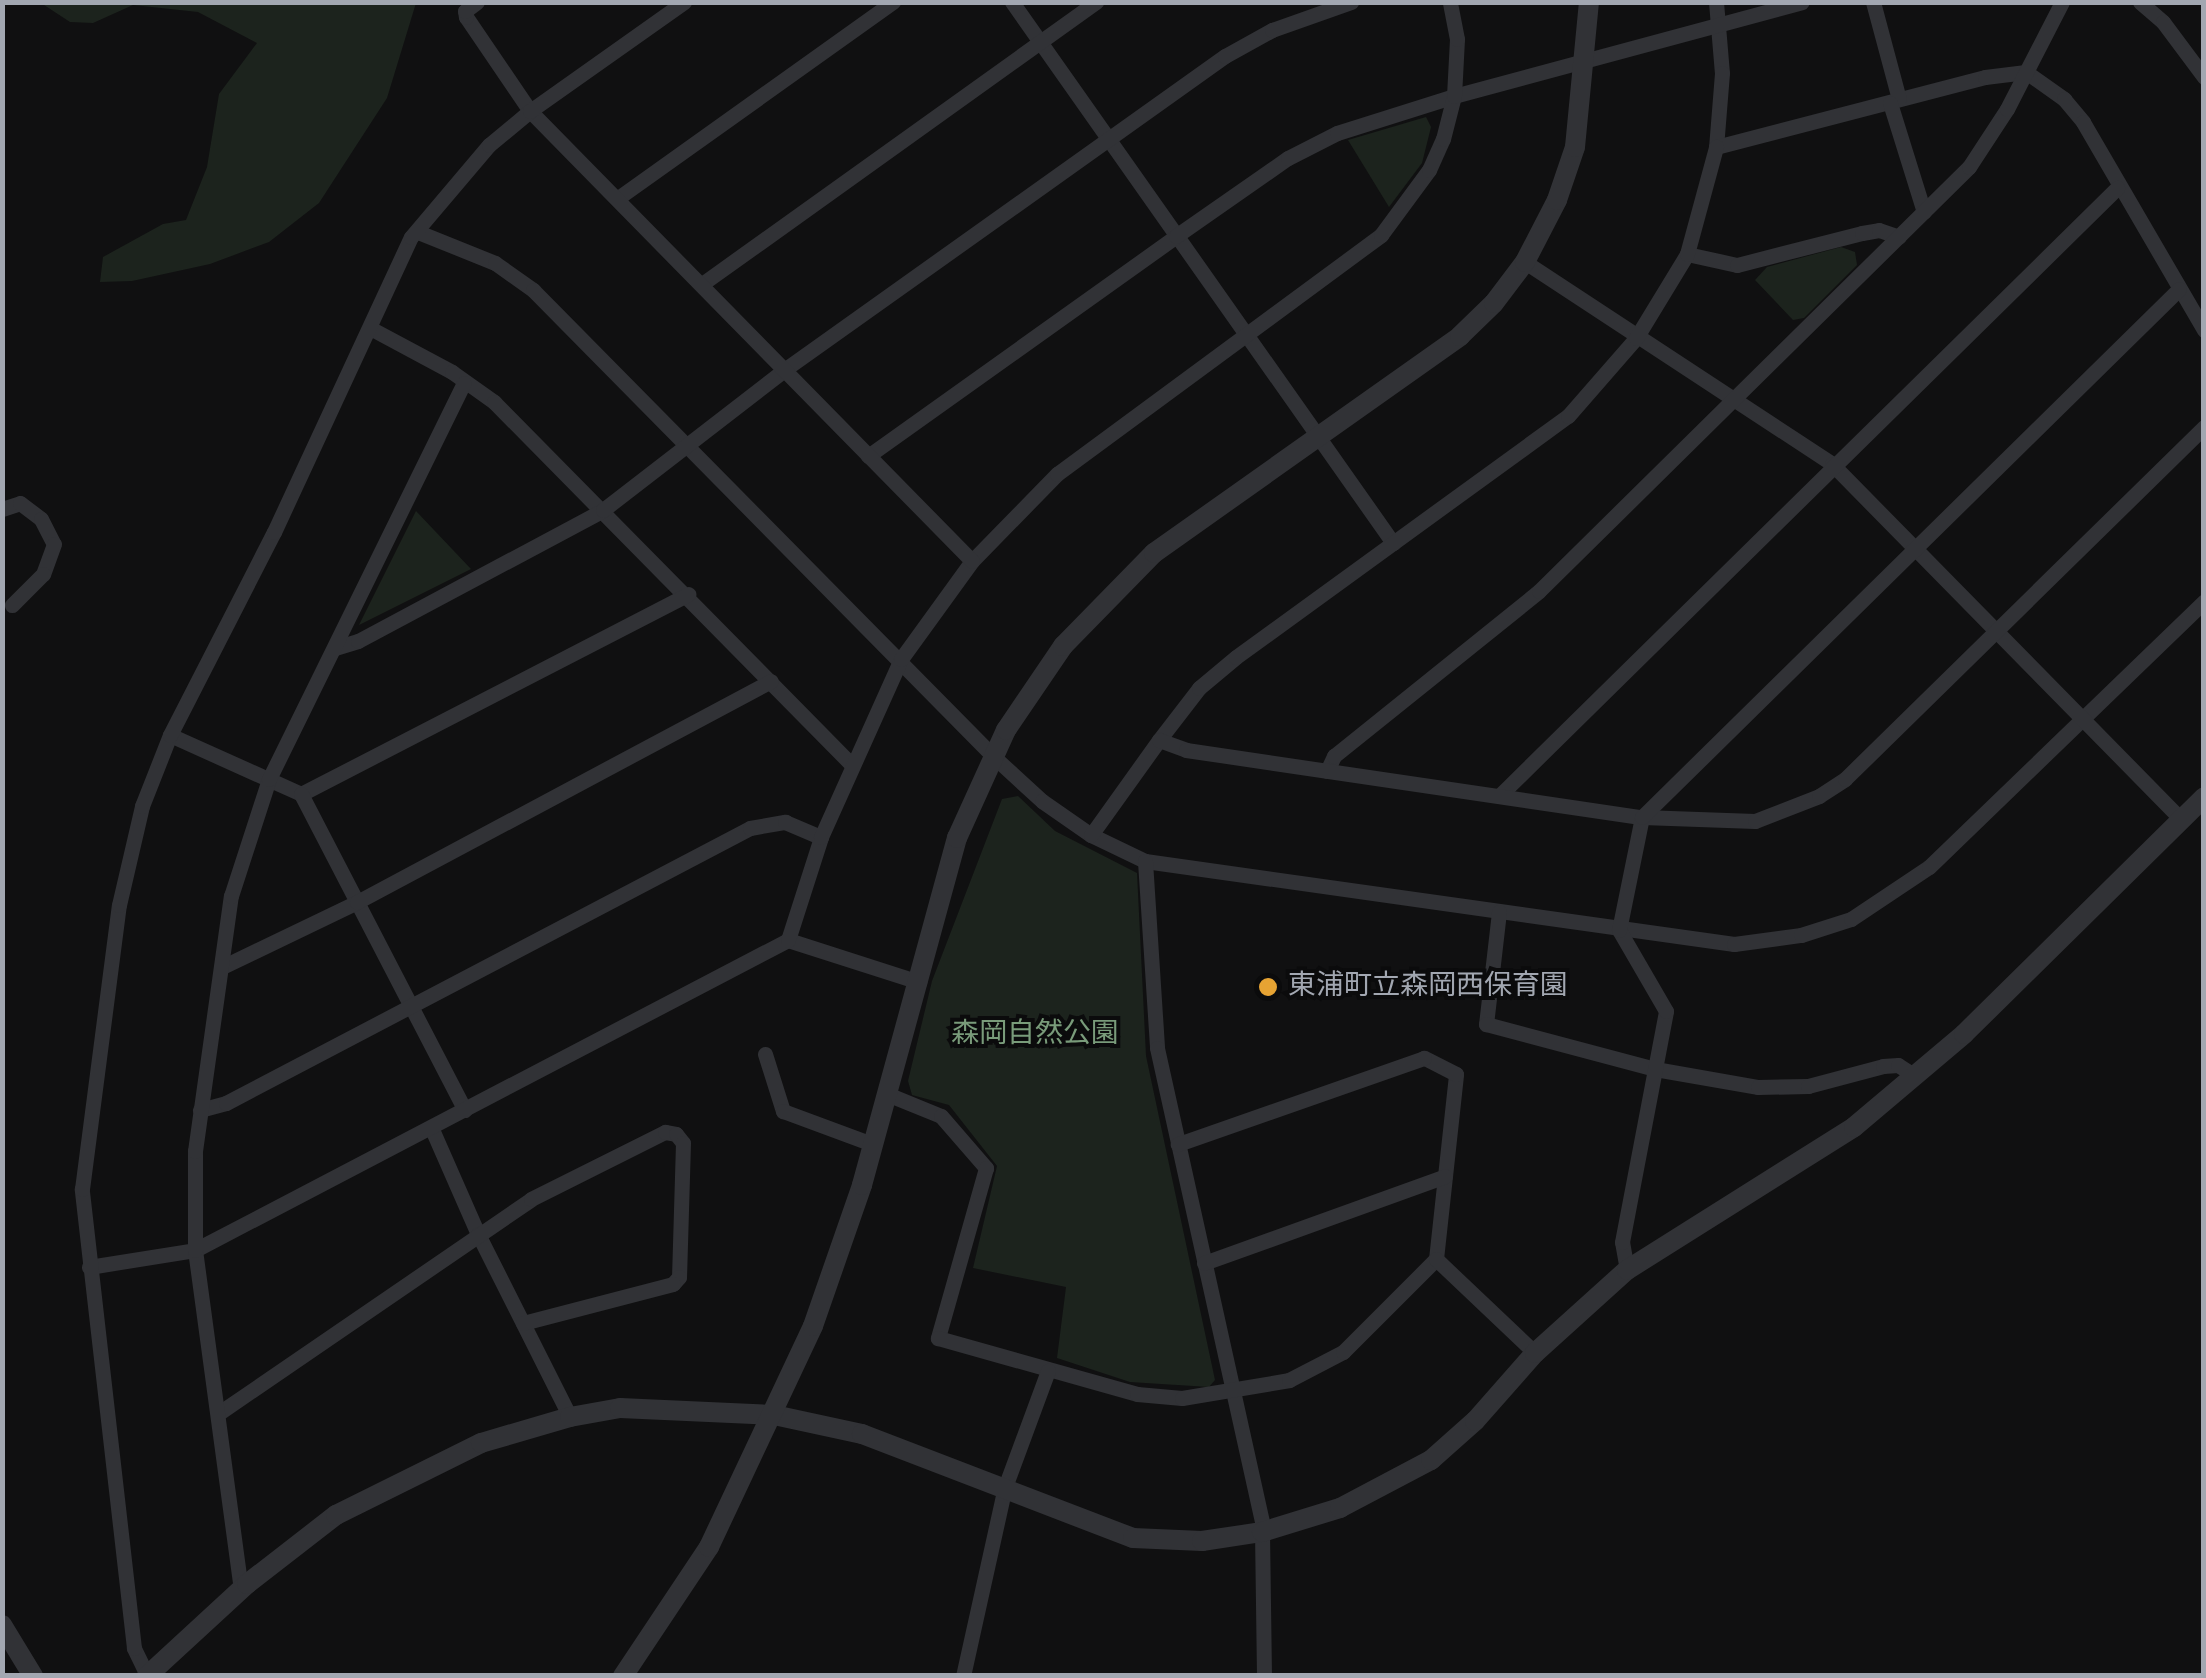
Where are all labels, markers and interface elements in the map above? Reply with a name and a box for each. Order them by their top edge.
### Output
place label: 東浦町立森岡西保育園 [1288,970,1568,1004]
marker: 東浦町立森岡西保育園 [1257,976,1279,998]
park label: 森岡自然公園 [951,1018,1119,1052]

